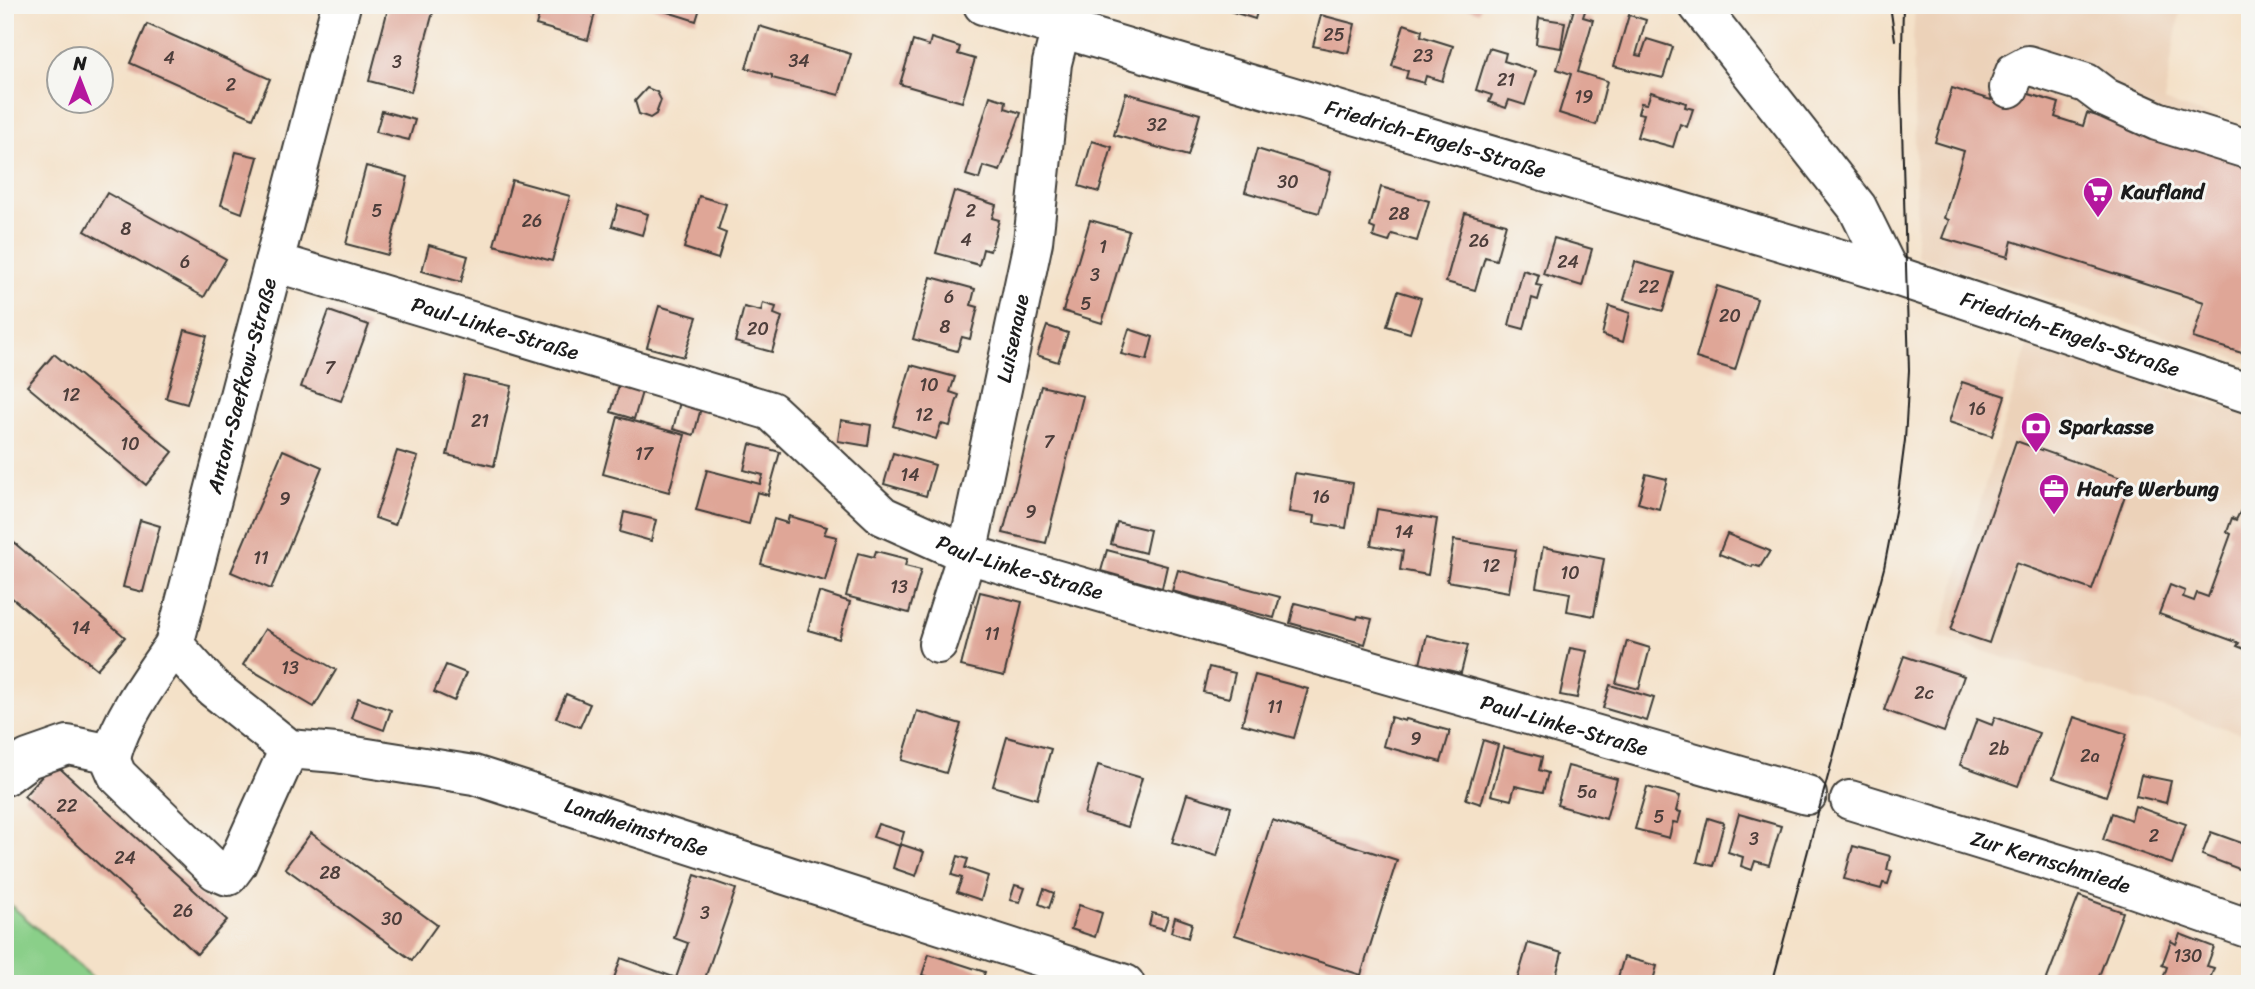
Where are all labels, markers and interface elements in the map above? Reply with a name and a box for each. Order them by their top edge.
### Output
house number: 25 [1323,19,1345,51]
house number: 23 [1413,40,1433,72]
house number: 4 [163,42,175,74]
house number: 34 [788,45,810,77]
north arrow [46,46,116,116]
house number: 3 [392,46,402,78]
text: N [72,47,87,80]
house number: 21 [1497,64,1515,96]
house number: 2 [226,69,236,101]
house number: 19 [1575,81,1593,113]
street label: Friedrich-Engels-Straße [1320,88,1551,190]
house number: 32 [1147,109,1167,141]
house number: 30 [1277,166,1299,198]
place label: Kaufland [2120,173,2206,211]
supermarket icon: Kaufland [2081,175,2115,219]
house number: 5 [372,195,383,227]
house number: 2 [966,195,976,227]
house number: 28 [1388,198,1410,230]
house number: 26 [522,205,542,237]
house number: 8 [121,213,132,245]
house number: 4 [960,224,972,256]
house number: 26 [1469,225,1489,257]
house number: 1 [1099,231,1107,263]
house number: 6 [180,246,190,278]
house number: 24 [1557,246,1579,278]
house number: 3 [1090,259,1100,291]
house number: 22 [1639,271,1659,303]
street label: Anton-Saefkow-Straße [195,274,288,499]
street label: Friedrich-Engels-Straße [1956,280,2185,388]
house number: 6 [944,281,954,313]
street label: Paul-Linke-Straße [407,285,584,371]
house number: 5 [1081,288,1092,320]
street label: Luisenaue [985,290,1041,386]
house number: 20 [1719,300,1741,332]
house number: 8 [940,311,951,343]
house number: 20 [747,313,769,345]
house number: 7 [325,352,337,384]
house number: 10 [919,369,939,401]
house number: 12 [62,379,80,411]
house number: 16 [1968,393,1986,425]
house number: 12 [915,399,933,431]
house number: 21 [471,405,489,437]
place label: Sparkasse [2058,408,2154,446]
bank icon: Sparkasse [2019,410,2053,454]
house number: 7 [1044,426,1056,458]
house number: 10 [120,428,140,460]
house number: 17 [635,438,655,470]
house number: 14 [901,459,919,491]
place label: Haufe Werbung [2076,470,2219,508]
office icon: Haufe Werbung [2037,472,2071,516]
house number: 16 [1312,481,1330,513]
house number: 9 [279,483,291,515]
house number: 9 [1025,496,1037,528]
house number: 14 [1395,516,1413,548]
street label: Paul-Linke-Straße [930,523,1108,611]
house number: 11 [253,542,269,574]
house number: 12 [1482,550,1500,582]
house number: 10 [1560,557,1580,589]
house number: 13 [890,571,908,603]
house number: 14 [72,612,90,644]
house number: 11 [984,618,1000,650]
house number: 13 [281,652,299,684]
house number: 2c [1914,677,1934,709]
street label: Paul-Linke-Straße [1476,683,1653,768]
house number: 11 [1267,691,1283,723]
house number: 9 [1410,723,1422,755]
house number: 2b [1989,733,2009,765]
house number: 2a [2080,740,2100,772]
house number: 5a [1577,776,1597,808]
street label: Landheimstraße [560,786,713,868]
house number: 22 [57,790,77,822]
house number: 5 [1654,801,1665,833]
street label: Zur Kernschmiede [1966,819,2136,905]
house number: 2 [2149,820,2159,852]
house number: 3 [1749,823,1759,855]
house number: 24 [114,842,136,874]
house number: 28 [319,857,341,889]
house number: 26 [173,895,193,927]
house number: 3 [700,897,710,929]
house number: 30 [381,903,403,935]
house number: 130 [2174,940,2202,972]

